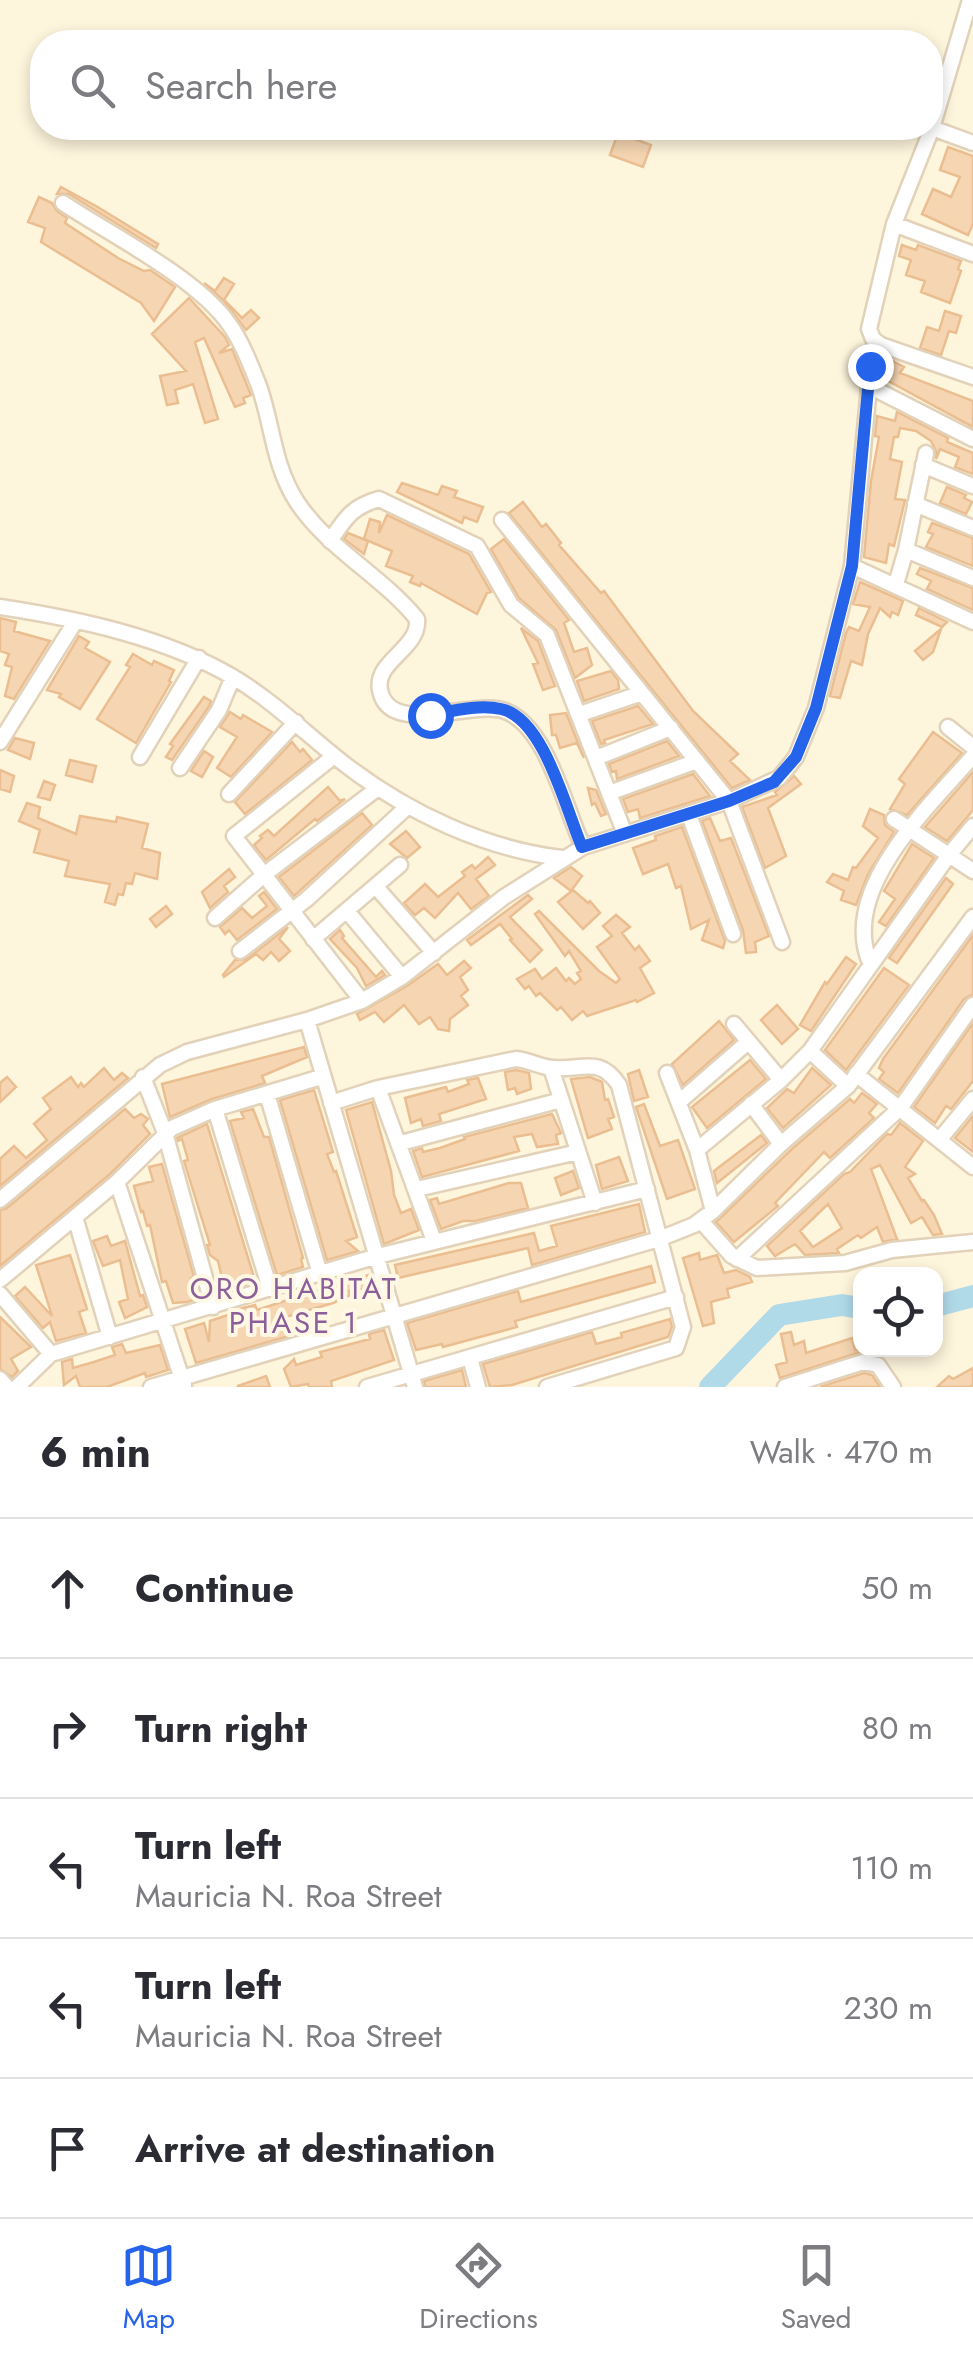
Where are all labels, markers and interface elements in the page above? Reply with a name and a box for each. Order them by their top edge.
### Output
search box [30,30,943,140]
icon: search [65,58,120,113]
text: Search here [145,58,337,113]
route end [848,344,894,390]
route start [408,693,454,739]
district label: ORO HABITAT PHASE 1 [190,1267,398,1344]
map controls [853,1267,943,1357]
button: locate [853,1267,943,1357]
text: 6 min [40,1422,151,1483]
text: Walk · 470 m [750,1429,933,1475]
icon: ahead [40,1561,95,1616]
text: Continue [135,1561,294,1616]
text: 50 m [861,1565,933,1611]
icon: right [40,1701,95,1756]
text: Turn right [135,1701,307,1756]
text: 80 m [862,1705,933,1751]
text: Turn left [135,1818,281,1873]
icon: left [40,1841,95,1896]
text: 110 m [850,1845,933,1891]
text: Mauricia N. Roa Street [135,1873,442,1919]
text: Turn left [135,1958,281,2013]
icon: left [40,1981,95,2036]
text: 230 m [844,1985,933,2031]
text: Mauricia N. Roa Street [135,2013,442,2059]
icon: arrive [40,2121,95,2176]
text: Arrive at destination [135,2121,496,2176]
tab: Map [121,2238,176,2339]
tab: Directions [419,2238,538,2339]
tab: Saved [781,2238,852,2339]

